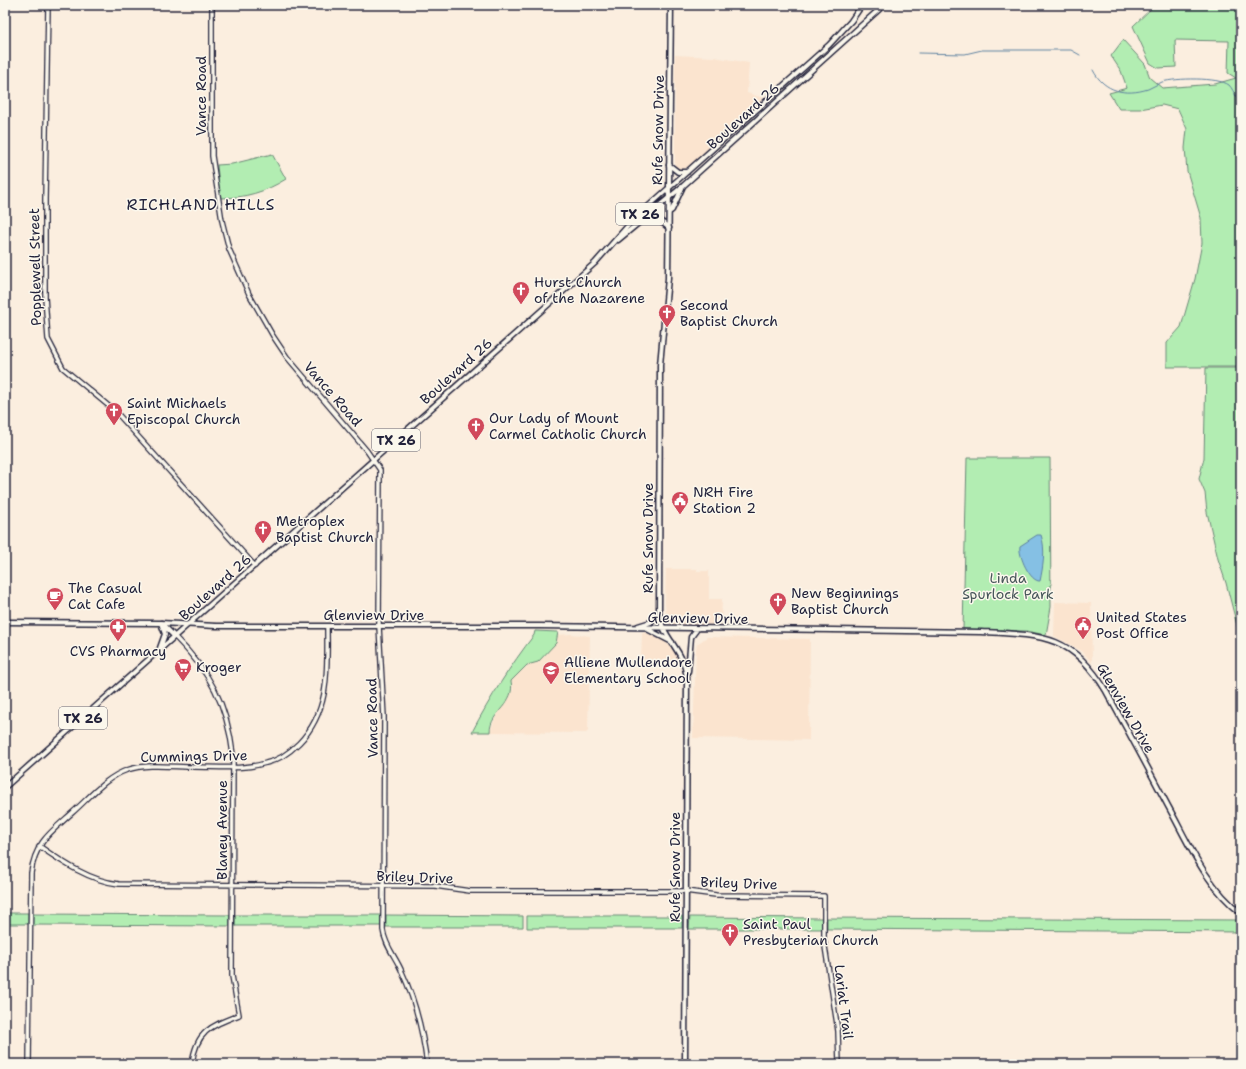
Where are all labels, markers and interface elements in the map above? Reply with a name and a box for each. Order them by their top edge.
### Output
street label: Vance Road [192,56,210,136]
street label: Rufe Snow Drive [648,75,668,185]
street label: Boulevard 26 [703,79,783,153]
district label: RICHLAND HILLS [127,194,276,215]
road number: TX 26 [616,203,664,225]
street label: Popplewell Street [25,208,45,326]
place label: Hurst Church of the Nazarene [534,273,645,307]
church icon: Hurst Church of the Nazarene [511,280,531,305]
place label: Second Baptist Church [680,296,778,330]
church icon: Second Baptist Church [657,303,677,328]
street label: Boulevard 26 [416,334,496,408]
street label: Vance Road [300,358,366,430]
place label: Saint Michaels Episcopal Church [127,394,241,428]
church icon: Saint Michaels Episcopal Church [104,401,124,426]
place label: Our Lady of Mount Carmel Catholic Church [489,409,647,443]
church icon: Our Lady of Mount Carmel Catholic Church [466,416,486,441]
road number: TX 26 [372,429,420,451]
street label: Rufe Snow Drive [639,483,657,593]
place label: NRH Fire Station 2 [693,483,756,517]
public building icon: NRH Fire Station 2 [670,490,690,515]
place label: Metroplex Baptist Church [276,512,374,546]
church icon: Metroplex Baptist Church [253,519,273,544]
street label: Boulevard 26 [175,550,255,624]
park label: Linda Spurlock Park [962,569,1054,603]
place label: The Casual Cat Cafe [68,579,143,613]
place label: New Beginnings Baptist Church [791,584,899,618]
cafe icon: The Casual Cat Cafe [45,586,65,611]
church icon: New Beginnings Baptist Church [768,591,788,616]
street label: Glenview Drive [324,606,425,624]
street label: Glenview Drive [647,608,749,628]
place label: United States Post Office [1096,608,1187,642]
public building icon: United States Post Office [1073,615,1093,640]
pharmacy icon: CVS Pharmacy [108,617,128,642]
place label: CVS Pharmacy [70,642,166,660]
place label: Alliene Mullendore Elementary School [564,653,692,687]
supermarket icon: Kroger [173,657,193,682]
place label: Kroger [196,658,242,676]
school or university icon: Alliene Mullendore Elementary School [541,660,561,685]
street label: Glenview Drive [1093,660,1159,756]
street label: Vance Road [362,678,382,758]
road number: TX 26 [59,707,107,729]
street label: Cummings Drive [140,746,248,766]
street label: Blaney Avenue [213,780,231,880]
street label: Rufe Snow Drive [666,812,684,922]
street label: Briley Drive [376,867,454,887]
street label: Briley Drive [700,873,778,893]
place label: Saint Paul Presbyterian Church [743,915,879,949]
church icon: Saint Paul Presbyterian Church [720,922,740,947]
street label: Lariat Trail [830,964,858,1041]

